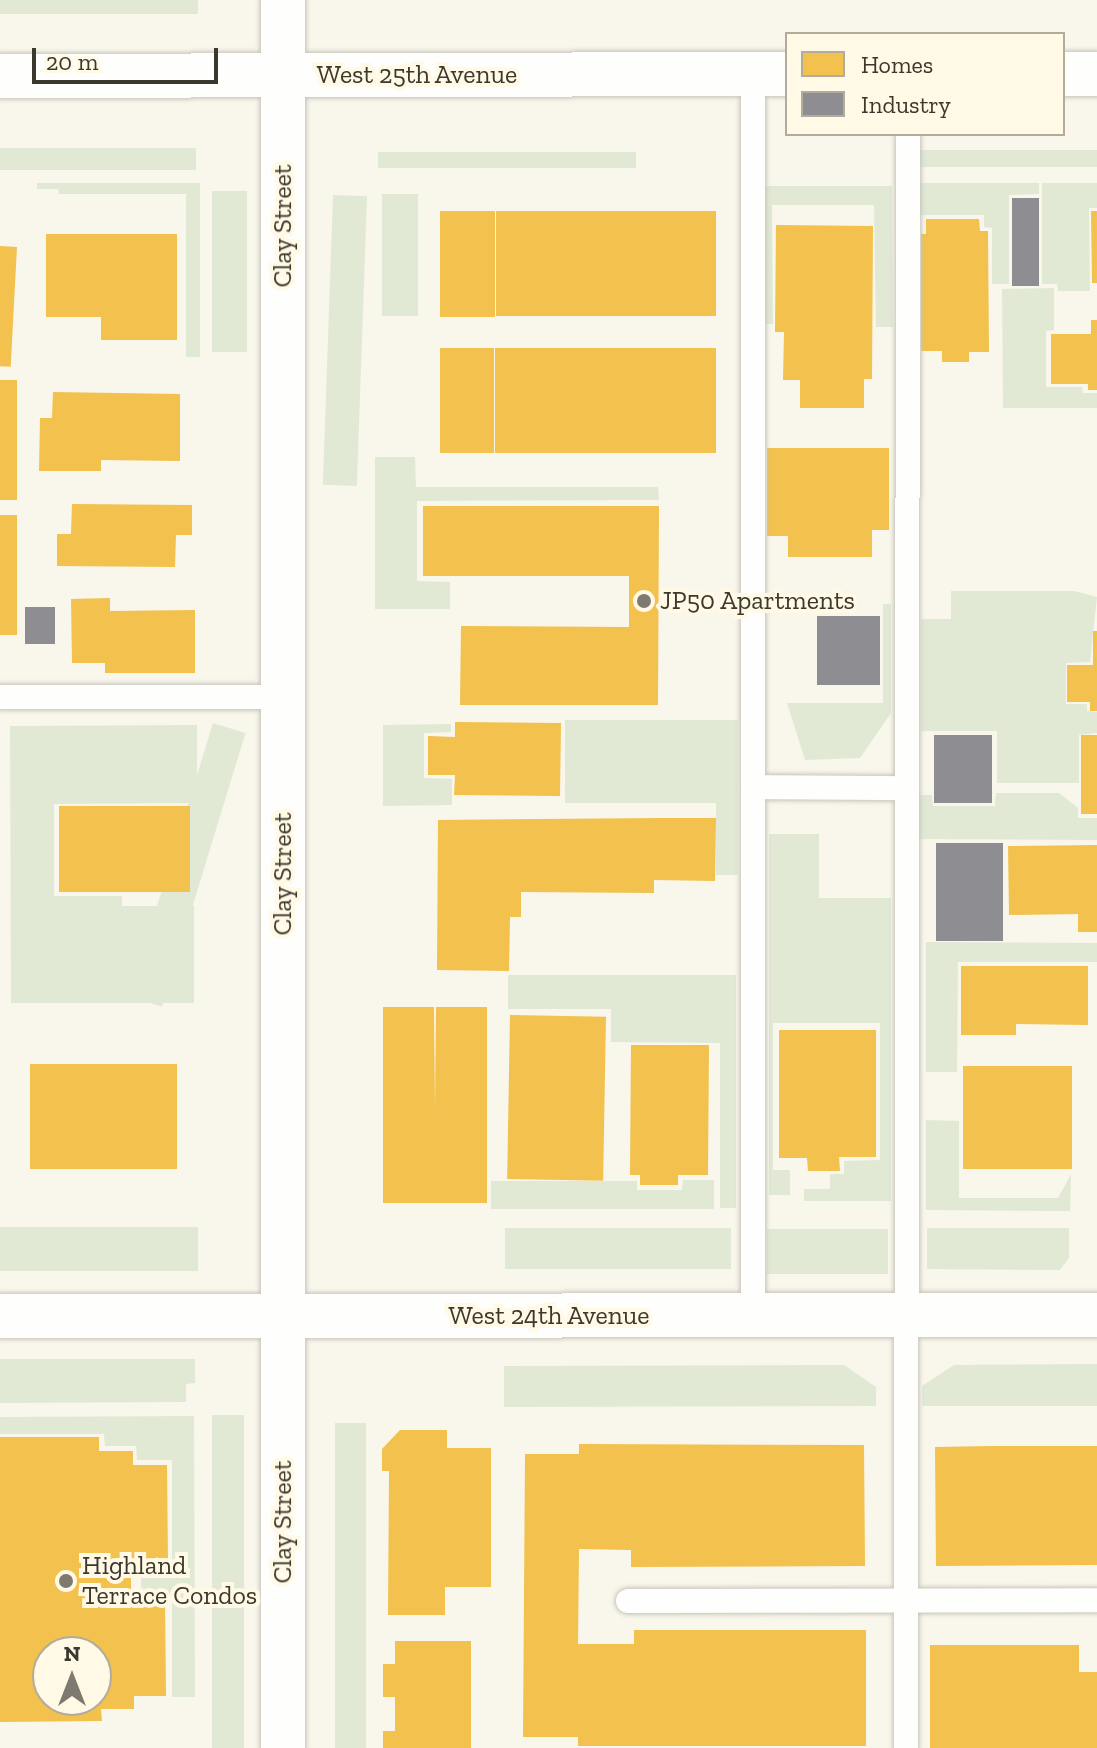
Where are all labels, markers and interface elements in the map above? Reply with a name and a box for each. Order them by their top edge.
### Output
scale bar [36,32,222,82]
legend [785,32,1065,136]
text: 20 m [46,47,98,76]
text: Homes [861,50,933,79]
street label: West 25th Avenue [316,59,518,91]
text: Industry [861,90,951,119]
street label: Clay Street [267,164,299,288]
place label: JP50 Apartments [660,585,856,617]
marker: JP50 Apartments [635,592,653,610]
street label: Clay Street [267,812,299,936]
street label: West 24th Avenue [448,1300,650,1332]
street label: Clay Street [267,1460,299,1584]
place label: Highland Terrace Condos [82,1550,257,1612]
marker: Highland Terrace Condos [57,1572,75,1590]
north arrow [32,1636,112,1716]
text: N [64,1640,80,1667]

